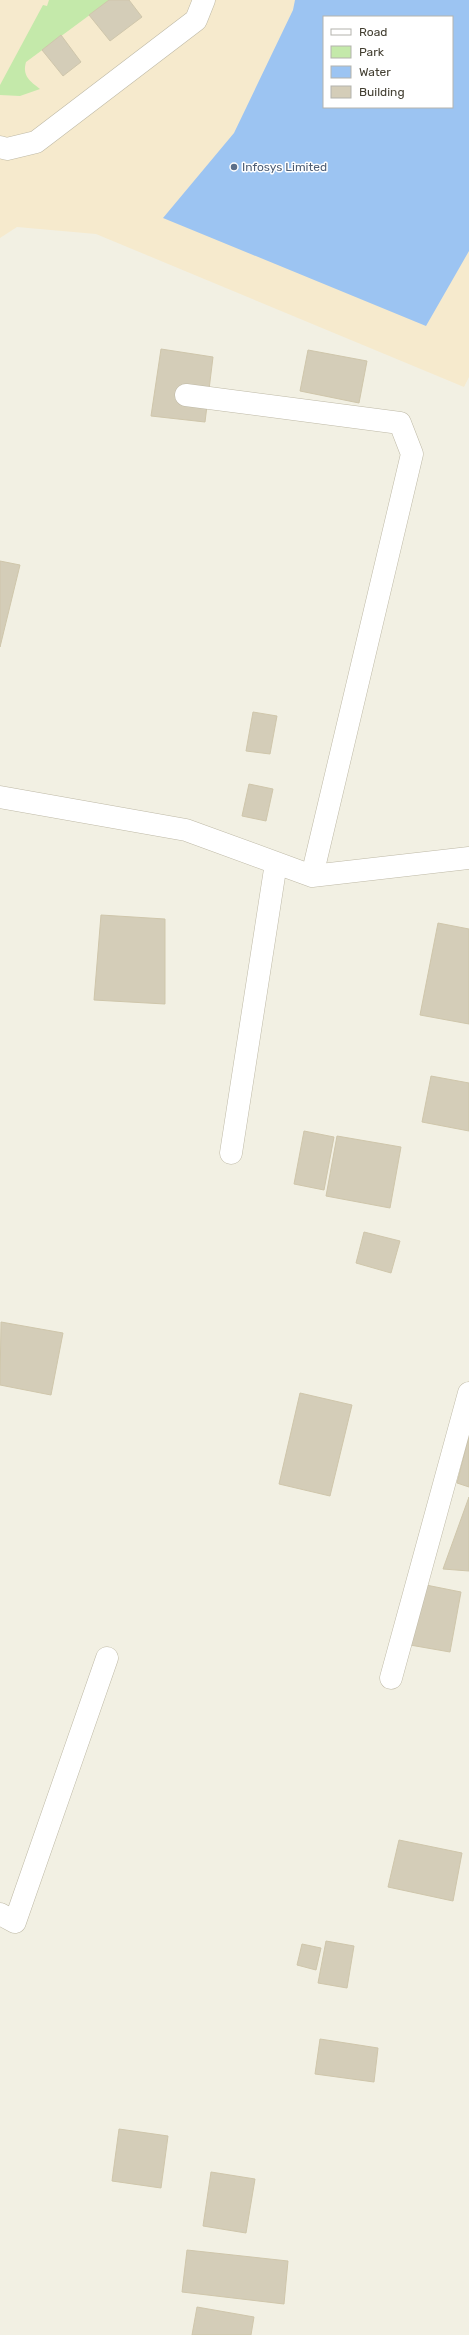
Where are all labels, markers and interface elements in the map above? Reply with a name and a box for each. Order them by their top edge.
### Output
legend [323,16,453,108]
text: Road [359,25,387,39]
text: Park [359,45,385,59]
text: Water [359,65,391,79]
text: Building [359,85,405,99]
place label: Infosys Limited [242,160,327,174]
marker: Infosys Limited [229,162,239,172]

